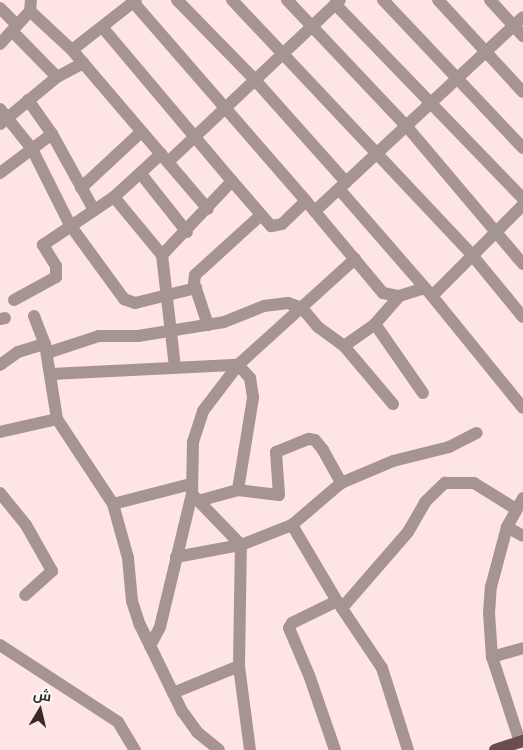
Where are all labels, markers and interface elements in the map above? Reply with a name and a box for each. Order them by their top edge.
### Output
north arrow [15,685,65,735]
text: ش [32,685,53,705]

